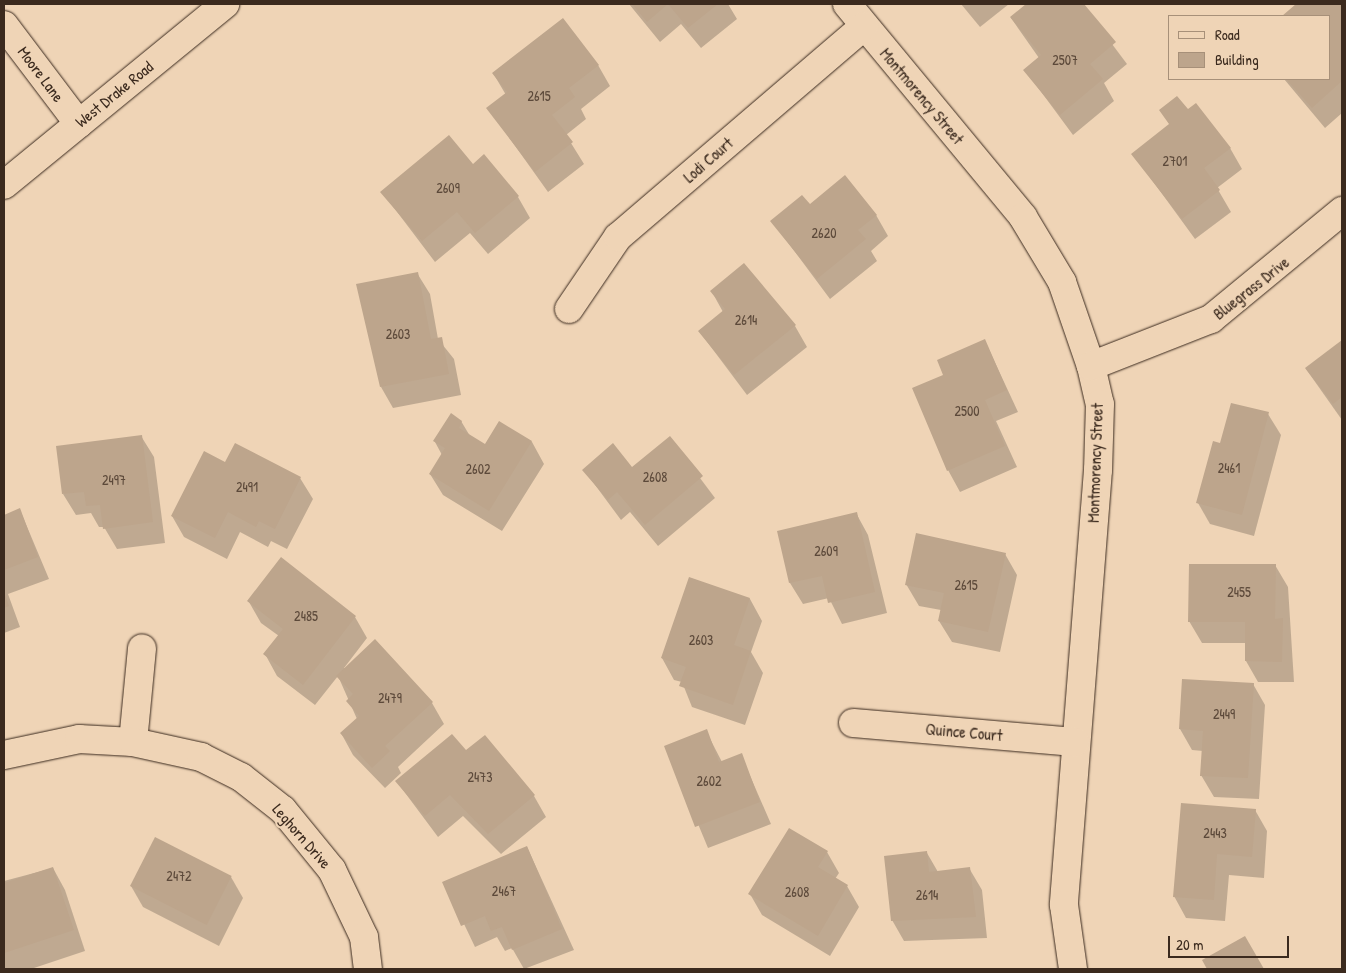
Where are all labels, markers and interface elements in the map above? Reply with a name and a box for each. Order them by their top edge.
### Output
legend [1168,15,1331,80]
text: Road [1215,24,1240,45]
street label: Moore Lane [14,42,68,106]
street label: Montmorency Street [876,44,968,148]
text: Building [1215,49,1259,70]
house number: 2507 [1052,52,1078,68]
street label: West Drake Road [71,57,157,131]
house number: 2615 [527,88,551,104]
street label: Lodi Court [679,133,737,187]
house number: 2701 [1163,153,1187,169]
house number: 2609 [436,180,460,196]
house number: 2620 [812,225,836,241]
street label: Bluegrass Drive [1209,252,1293,324]
house number: 2614 [735,312,757,328]
house number: 2603 [386,326,410,342]
house number: 2500 [954,403,980,419]
street label: Montmorency Street [1083,403,1107,523]
house number: 2461 [1218,460,1240,476]
house number: 2602 [466,461,490,477]
house number: 2608 [643,469,667,485]
house number: 2497 [102,472,126,488]
house number: 2491 [236,479,258,495]
house number: 2609 [814,543,838,559]
house number: 2615 [954,577,978,593]
house number: 2455 [1227,584,1251,600]
house number: 2485 [294,608,318,624]
house number: 2603 [689,632,713,648]
house number: 2479 [378,690,402,706]
house number: 2449 [1213,706,1235,722]
street label: Quince Court [925,719,1003,745]
house number: 2473 [467,769,493,785]
house number: 2602 [697,773,721,789]
street label: Leghorn Drive [269,800,335,872]
house number: 2443 [1203,825,1227,841]
house number: 2472 [166,868,192,884]
house number: 2467 [492,883,516,899]
house number: 2608 [785,884,809,900]
house number: 2614 [916,887,938,903]
scale bar [1171,926,1292,958]
text: 20 m [1176,934,1203,955]

